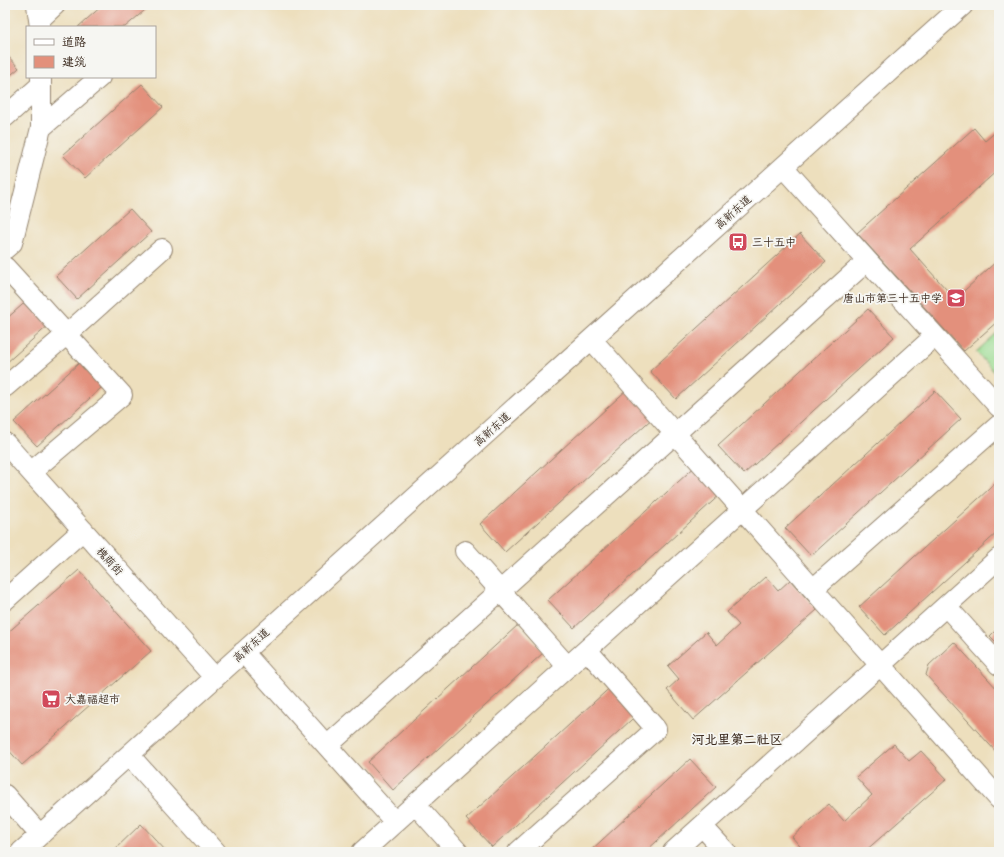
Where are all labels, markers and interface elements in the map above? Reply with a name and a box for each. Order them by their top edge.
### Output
legend [26,26,156,78]
text: 道路 [62,34,86,51]
text: 建筑 [62,54,86,71]
street label: 高新东道 [712,192,755,233]
bus stop icon: 三十五中 [727,231,749,253]
place label: 三十五中 [752,235,796,250]
school or university icon: 唐山市第三十五中学 [945,287,967,309]
place label: 唐山市第三十五中学 [843,291,942,306]
street label: 高新东道 [471,409,514,450]
street label: 槐荫街 [93,544,127,579]
street label: 高新东道 [230,625,273,666]
supermarket icon: 大嘉福超市 [40,688,62,710]
place label: 大嘉福超市 [65,692,120,707]
district label: 河北里第二社区 [691,731,783,749]

